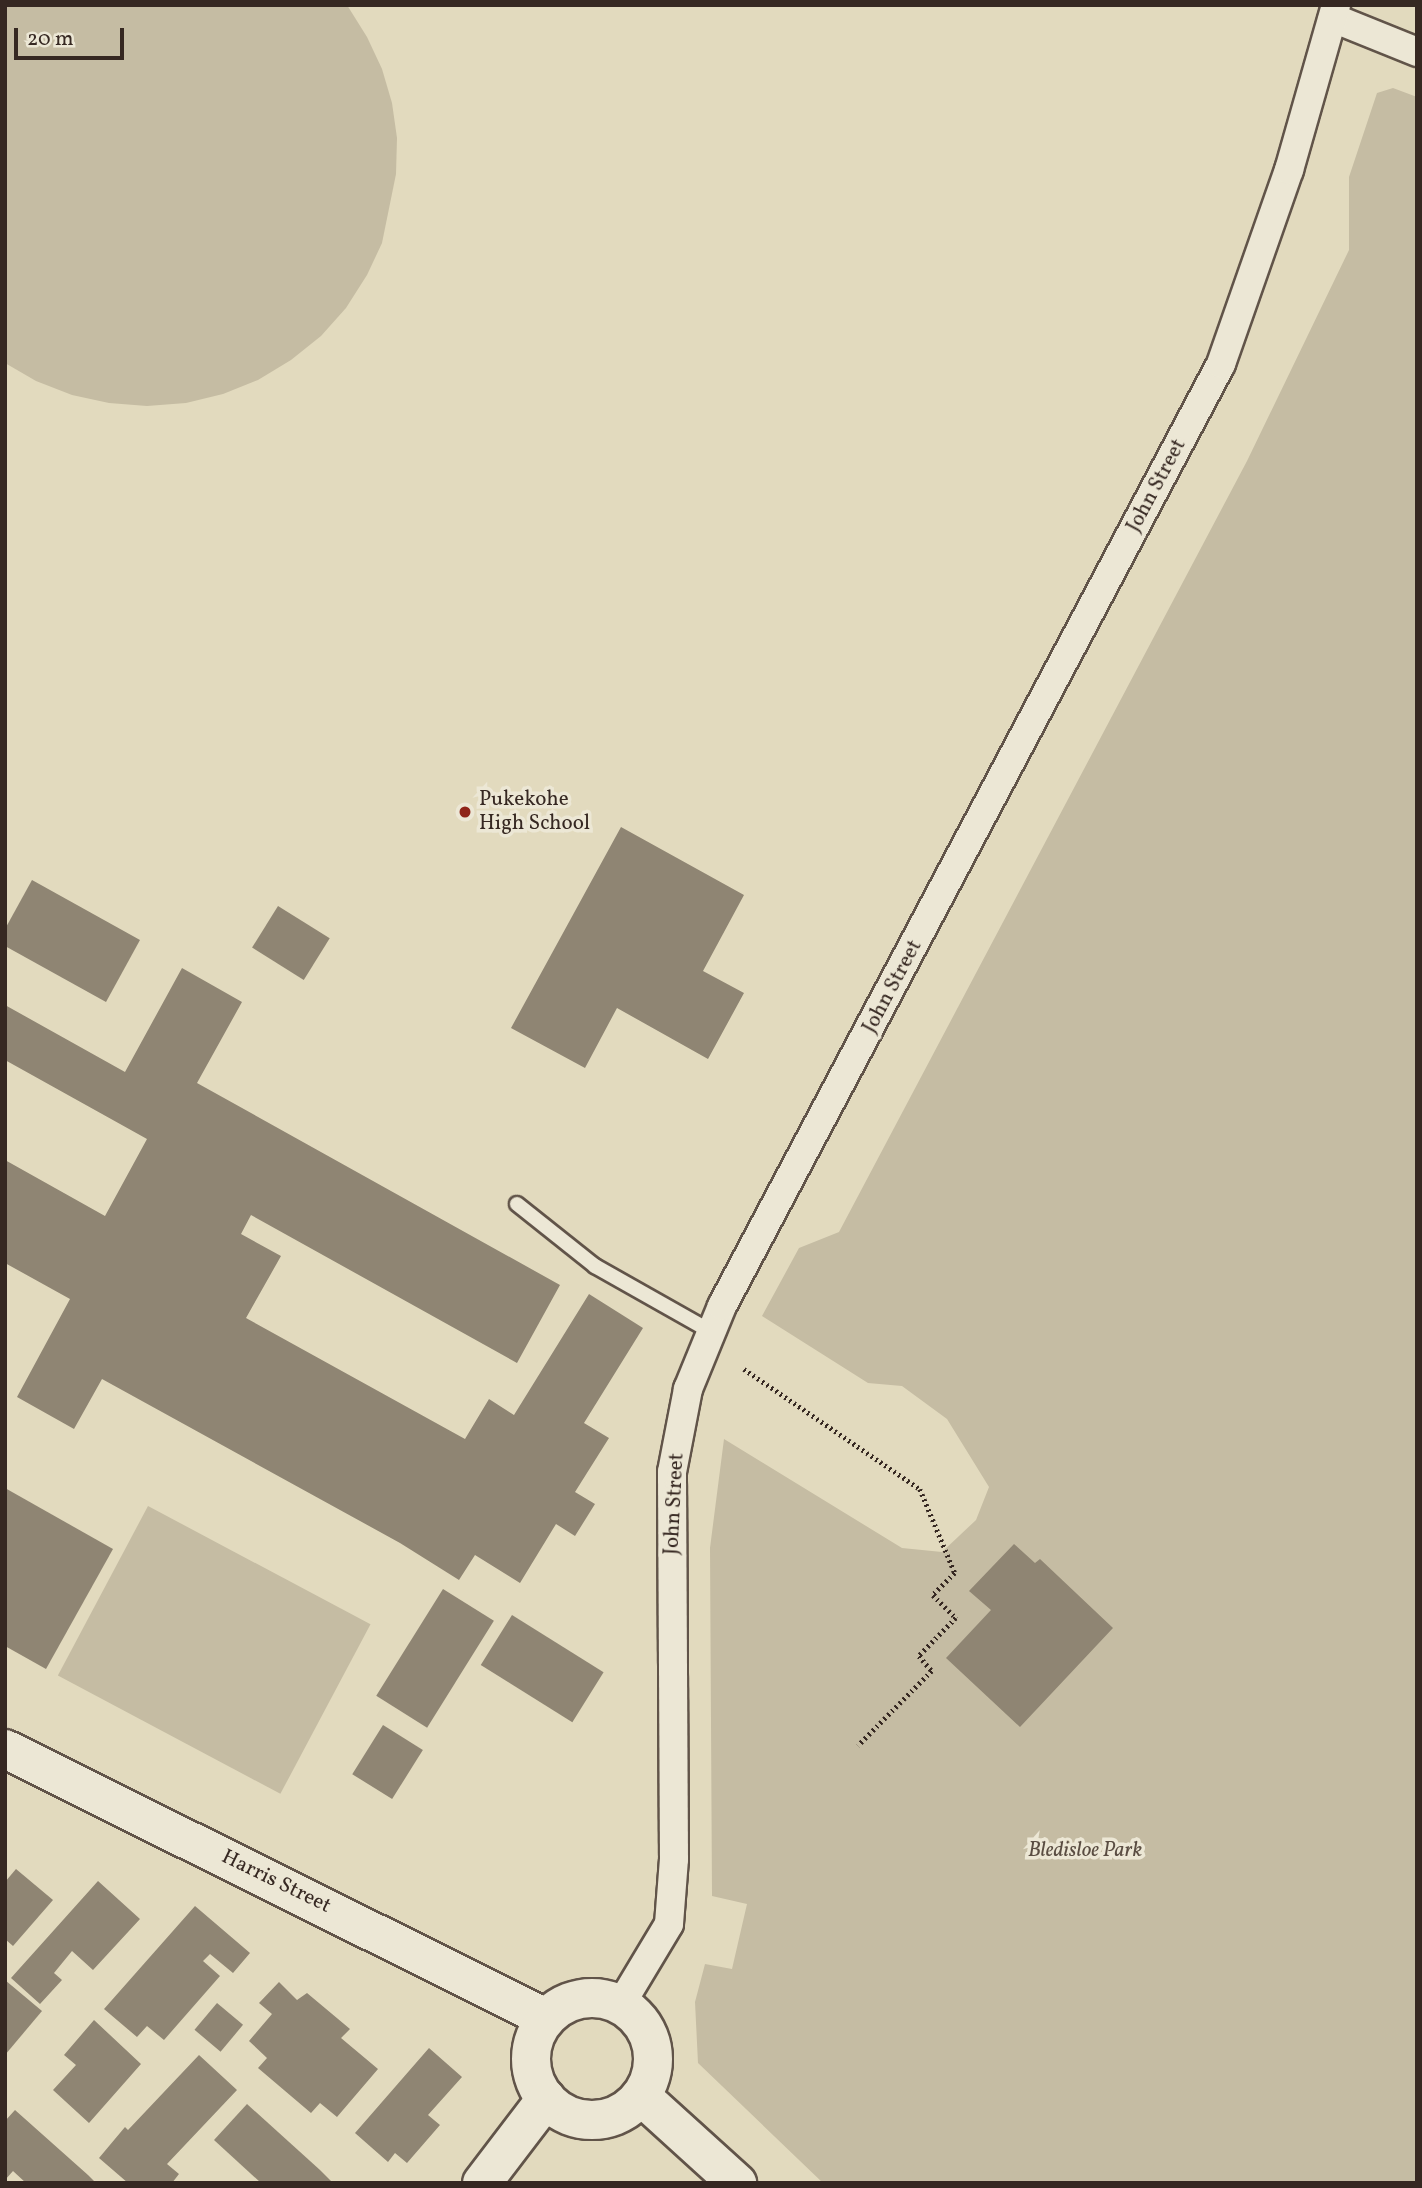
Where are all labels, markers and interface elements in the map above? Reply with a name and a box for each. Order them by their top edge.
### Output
scale bar [18,14,128,58]
text: 20 m [27,25,73,54]
street label: John Street [1122,435,1192,537]
place label: Pukekohe High School [479,787,590,837]
marker: Pukekohe High School [457,804,473,820]
street label: John Street [858,936,928,1038]
street label: John Street [660,1452,690,1556]
park label: Bledisloe Park [1028,1838,1142,1864]
street label: Harris Street [217,1845,335,1919]

